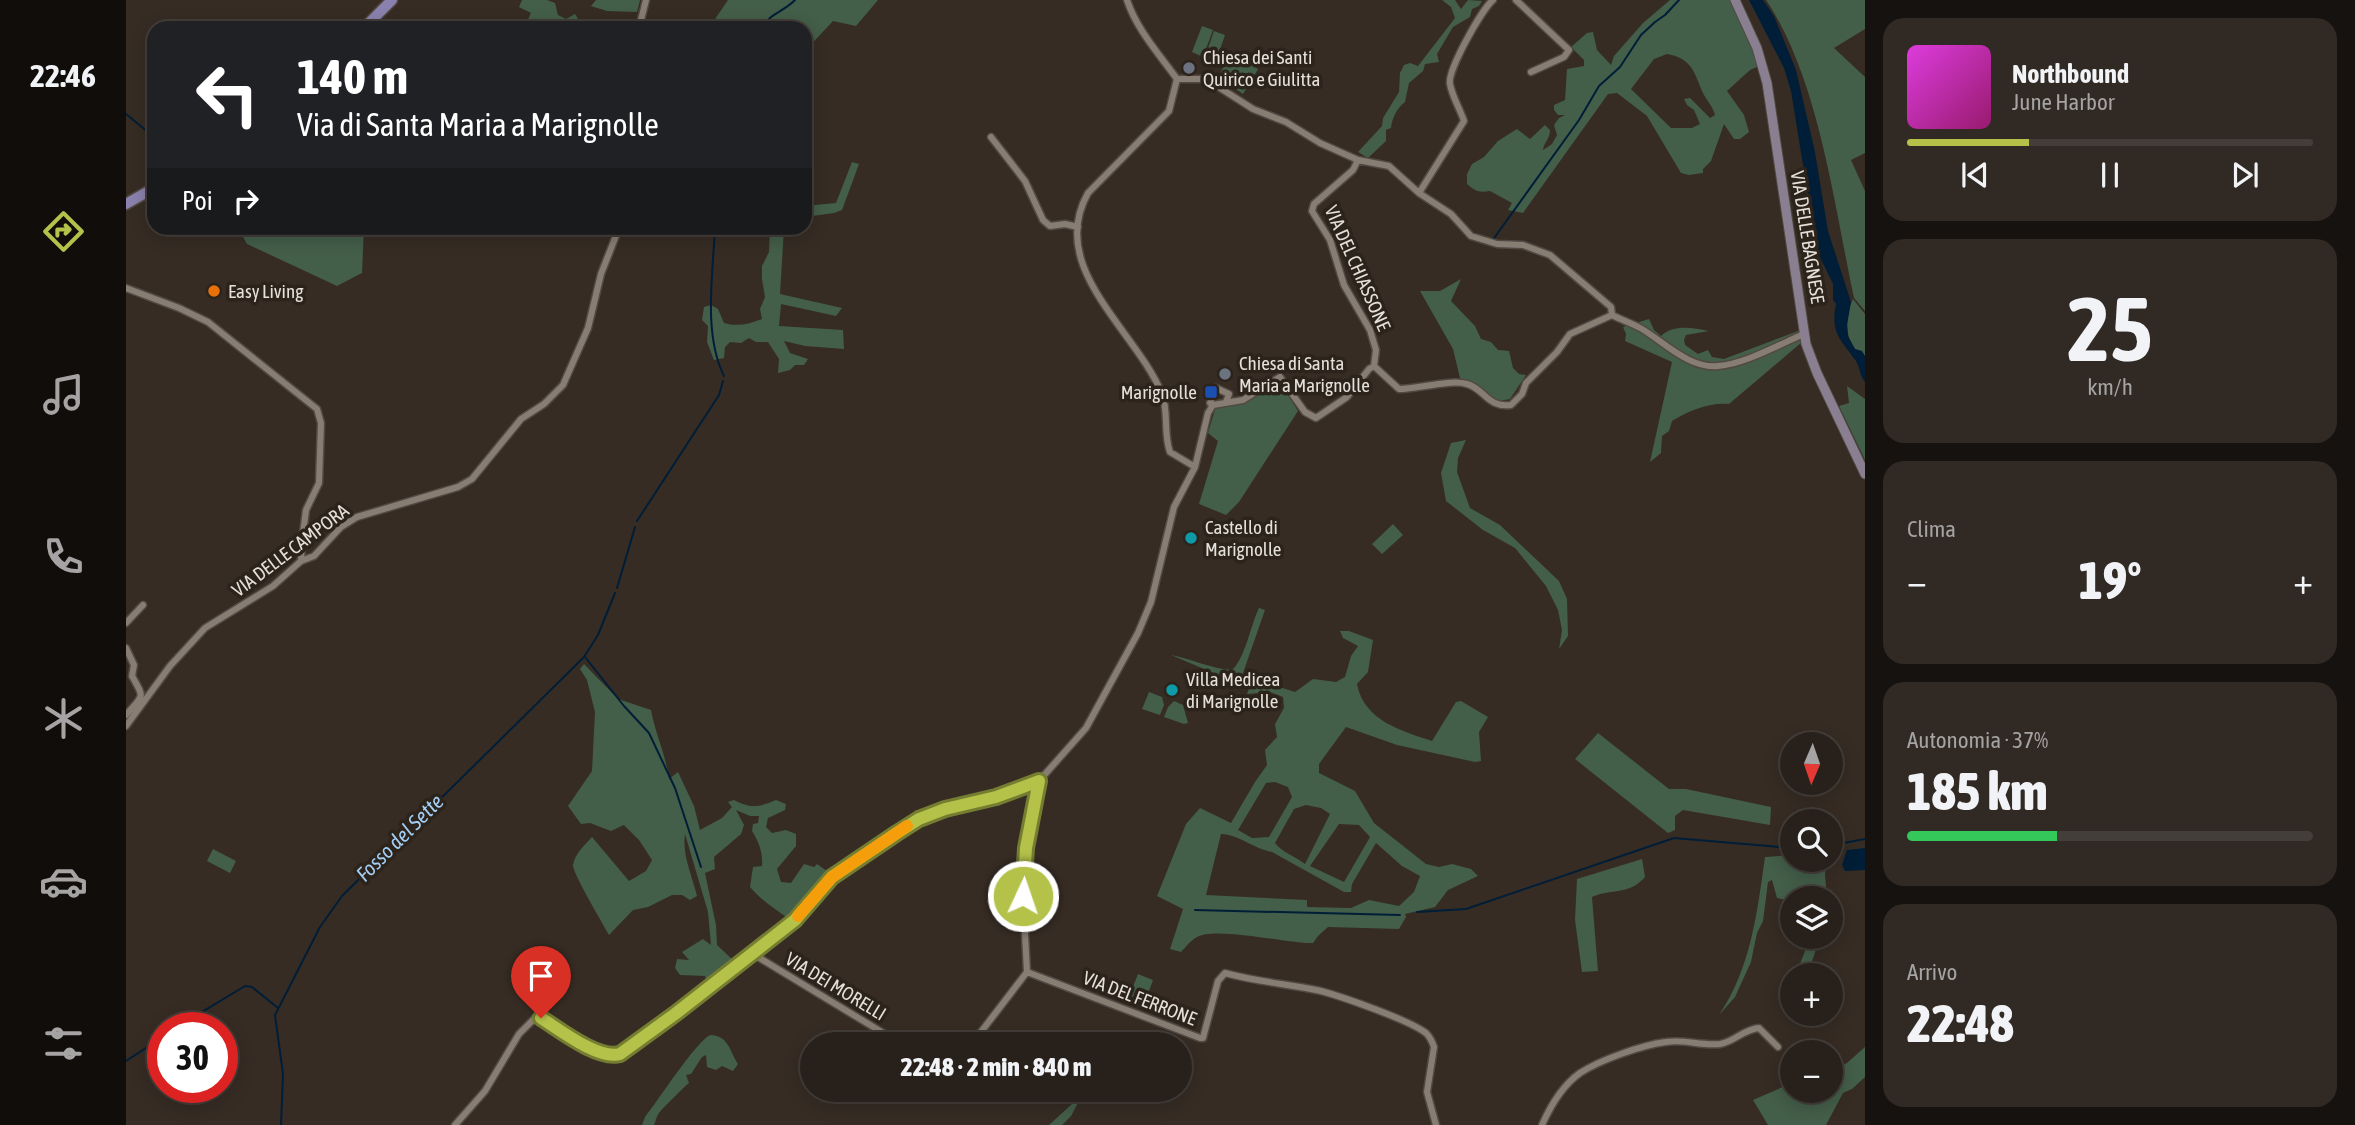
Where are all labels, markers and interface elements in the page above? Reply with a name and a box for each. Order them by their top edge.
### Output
place label: Chiesa dei Santi Quirico e Giulitta [1203,46,1320,90]
text: 140 m [297,48,408,104]
icon: left [182,49,273,140]
text: 22:46 [30,57,96,94]
text: Northbound [2012,59,2129,89]
marker: Chiesa dei Santi Quirico e Giulitta [1181,60,1197,76]
text: June Harbor [2012,89,2115,115]
text: Via di Santa Maria a Marignolle [297,106,659,143]
icon: previous [1956,156,1994,194]
icon: pause [2091,156,2129,194]
icon: next [2226,156,2264,194]
street label: VIA DELLE BAGNESE [1787,169,1829,305]
icon: right [227,182,265,220]
text: Poi [182,186,213,216]
street label: VIA DEL CHIASSONE [1321,202,1395,334]
icon: directions [39,207,88,256]
text: 25 [2067,276,2153,380]
place label: Easy Living [228,280,304,302]
marker: Easy Living [206,283,222,299]
place label: Chiesa di Santa Maria a Marignolle [1239,352,1370,396]
marker: Chiesa di Santa Maria a Marignolle [1217,366,1233,382]
icon: music [39,370,88,419]
text: km/h [2087,374,2133,400]
place label: Marignolle [1121,381,1197,403]
marker: Marignolle [1203,384,1219,400]
street label: VIA DELLE CAMPORA [227,499,353,601]
place label: Castello di Marignolle [1205,516,1281,560]
text: Clima [1907,516,1956,542]
marker: Castello di Marignolle [1183,530,1199,546]
icon: phone [39,532,88,581]
text: 19° [2078,550,2142,610]
text: − [1907,559,1927,602]
text: + [2293,559,2313,602]
place label: Villa Medicea di Marignolle [1186,668,1280,712]
marker: Villa Medicea di Marignolle [1164,682,1180,698]
icon: climate [39,694,88,743]
text: Autonomia · 37% [1907,727,2048,753]
north arrow [1780,732,1843,794]
map controls [1780,732,1843,1103]
text: 185 km [1907,761,2048,821]
water label: Fosso del Sette [351,789,448,886]
button: search [1780,809,1843,872]
icon: car [39,857,88,906]
position arrow [986,859,1060,933]
button: layers [1780,886,1843,949]
pin [511,946,571,1018]
street label: VIA DEI MORELLI [782,947,890,1025]
icon: arrive [522,957,560,995]
text: Arrivo [1907,959,1957,985]
button: + [1780,963,1843,1026]
street label: VIA DEL FERRONE [1080,966,1200,1030]
text: 22:48 [1907,993,2014,1053]
speed limit sign: 30 [147,1012,238,1103]
icon: filters [39,1019,88,1068]
button: − [1780,1040,1843,1103]
text: 22:48 · 2 min · 840 m [901,1052,1091,1082]

